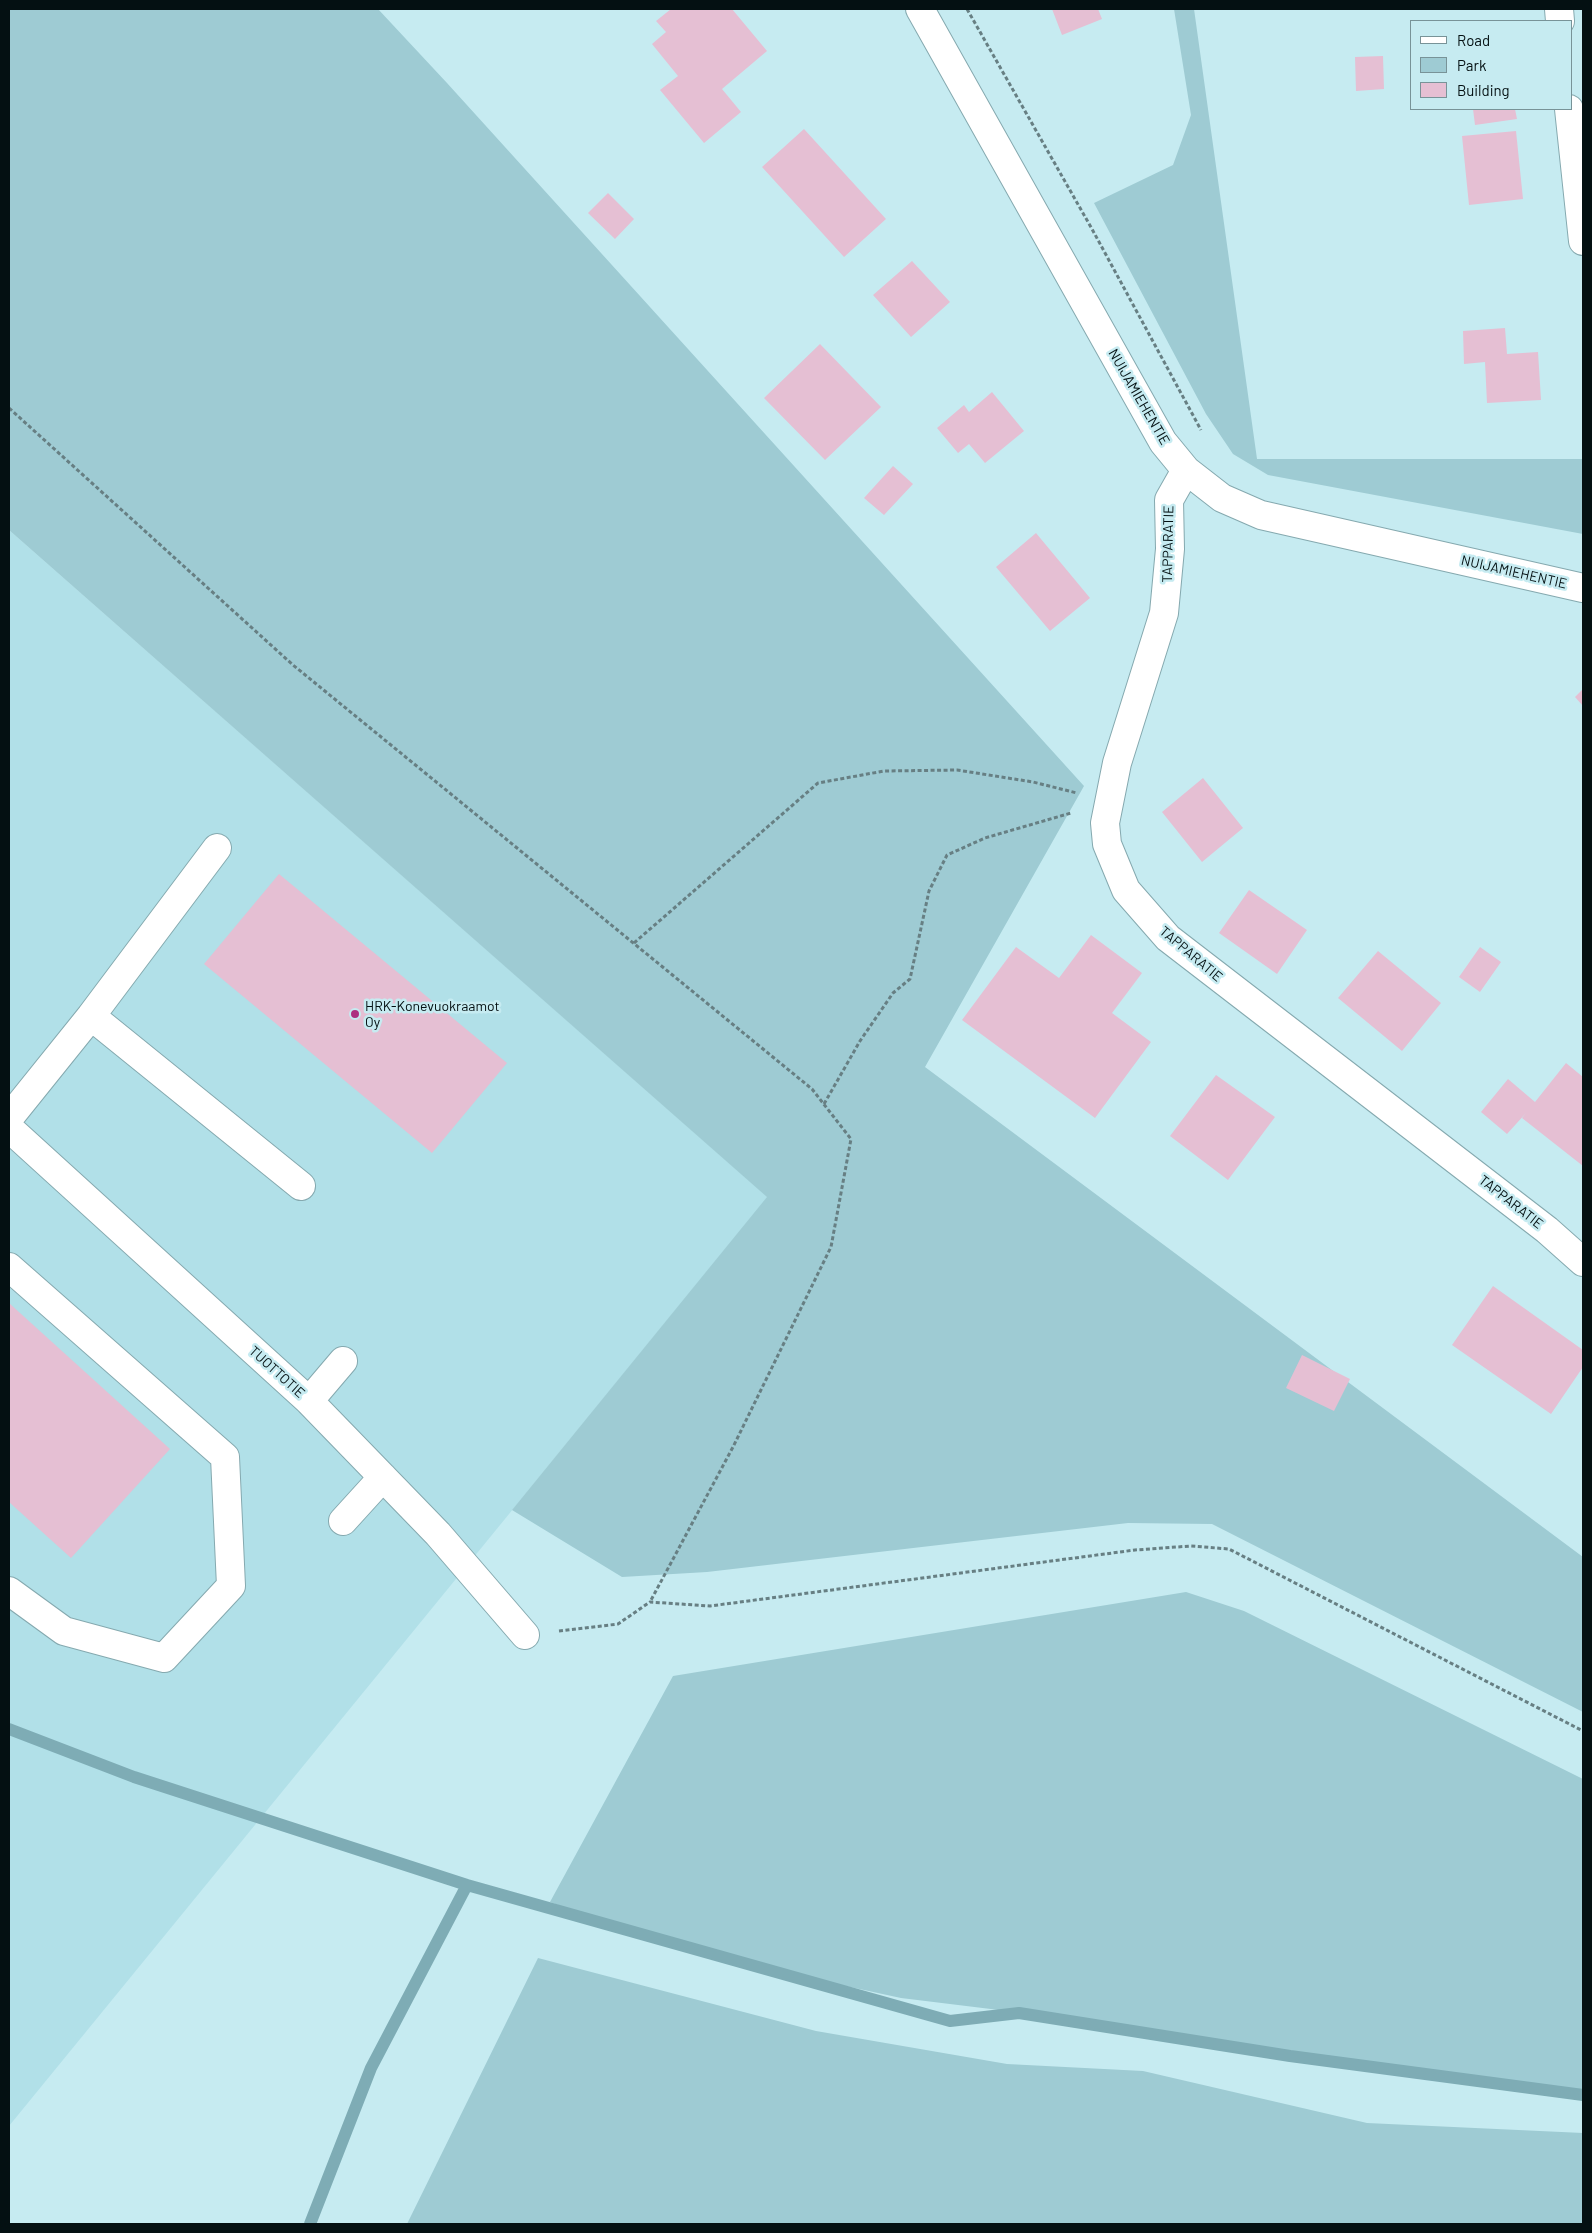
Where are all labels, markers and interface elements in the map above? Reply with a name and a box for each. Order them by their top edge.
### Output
legend [1410,20,1572,110]
text: Road [1457,31,1490,49]
text: Park [1457,56,1486,74]
text: Building [1457,81,1510,99]
street label: NUIJAMIEHENTIE [1105,346,1173,448]
street label: TAPPARATIE [1159,505,1177,583]
street label: NUIJAMIEHENTIE [1459,552,1569,592]
street label: TAPPARATIE [1156,923,1226,985]
place label: HRK-Konevuokraamot Oy [365,998,500,1030]
marker: HRK-Konevuokraamot Oy [349,1008,361,1020]
street label: TAPPARATIE [1475,1172,1547,1232]
street label: TUOTTOTIE [246,1343,308,1401]

